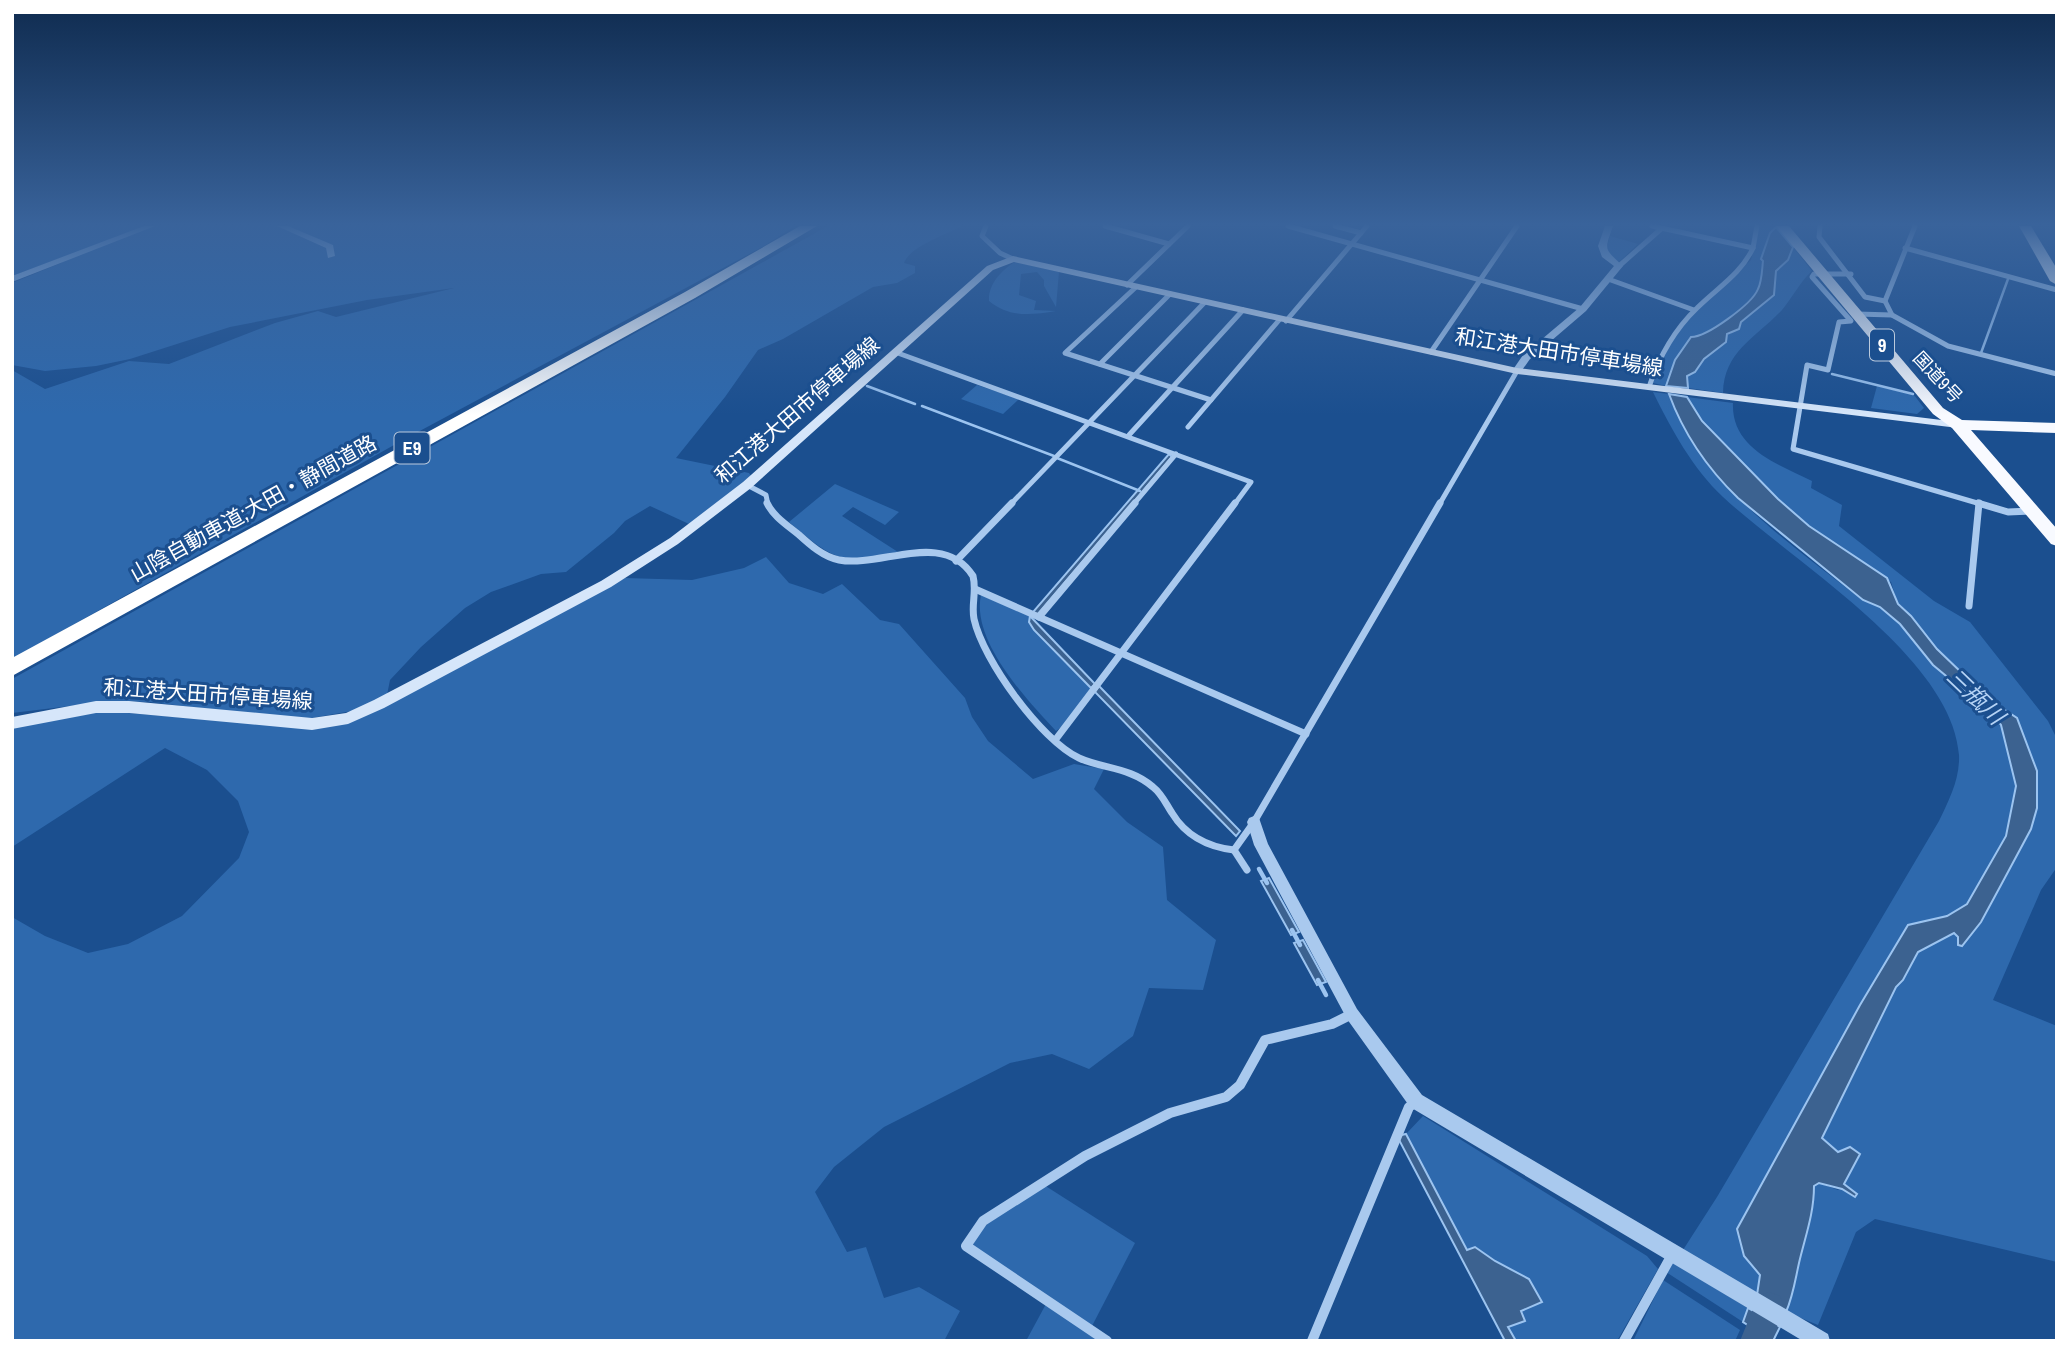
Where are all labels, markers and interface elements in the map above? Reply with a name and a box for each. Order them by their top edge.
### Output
street label: 和江港大田市停車場線 [1453,321,1665,383]
street label: 和江港大田市停車場線 [708,330,886,490]
road number: 9 [1870,330,1894,360]
street label: 国道9号 [1908,346,1968,408]
street label: 山陰自動車道;大田・静間道路 [124,428,382,588]
road number: E9 [394,432,430,463]
water label: 三瓶川 [1940,661,2014,733]
street label: 和江港大田市停車場線 [102,672,314,716]

